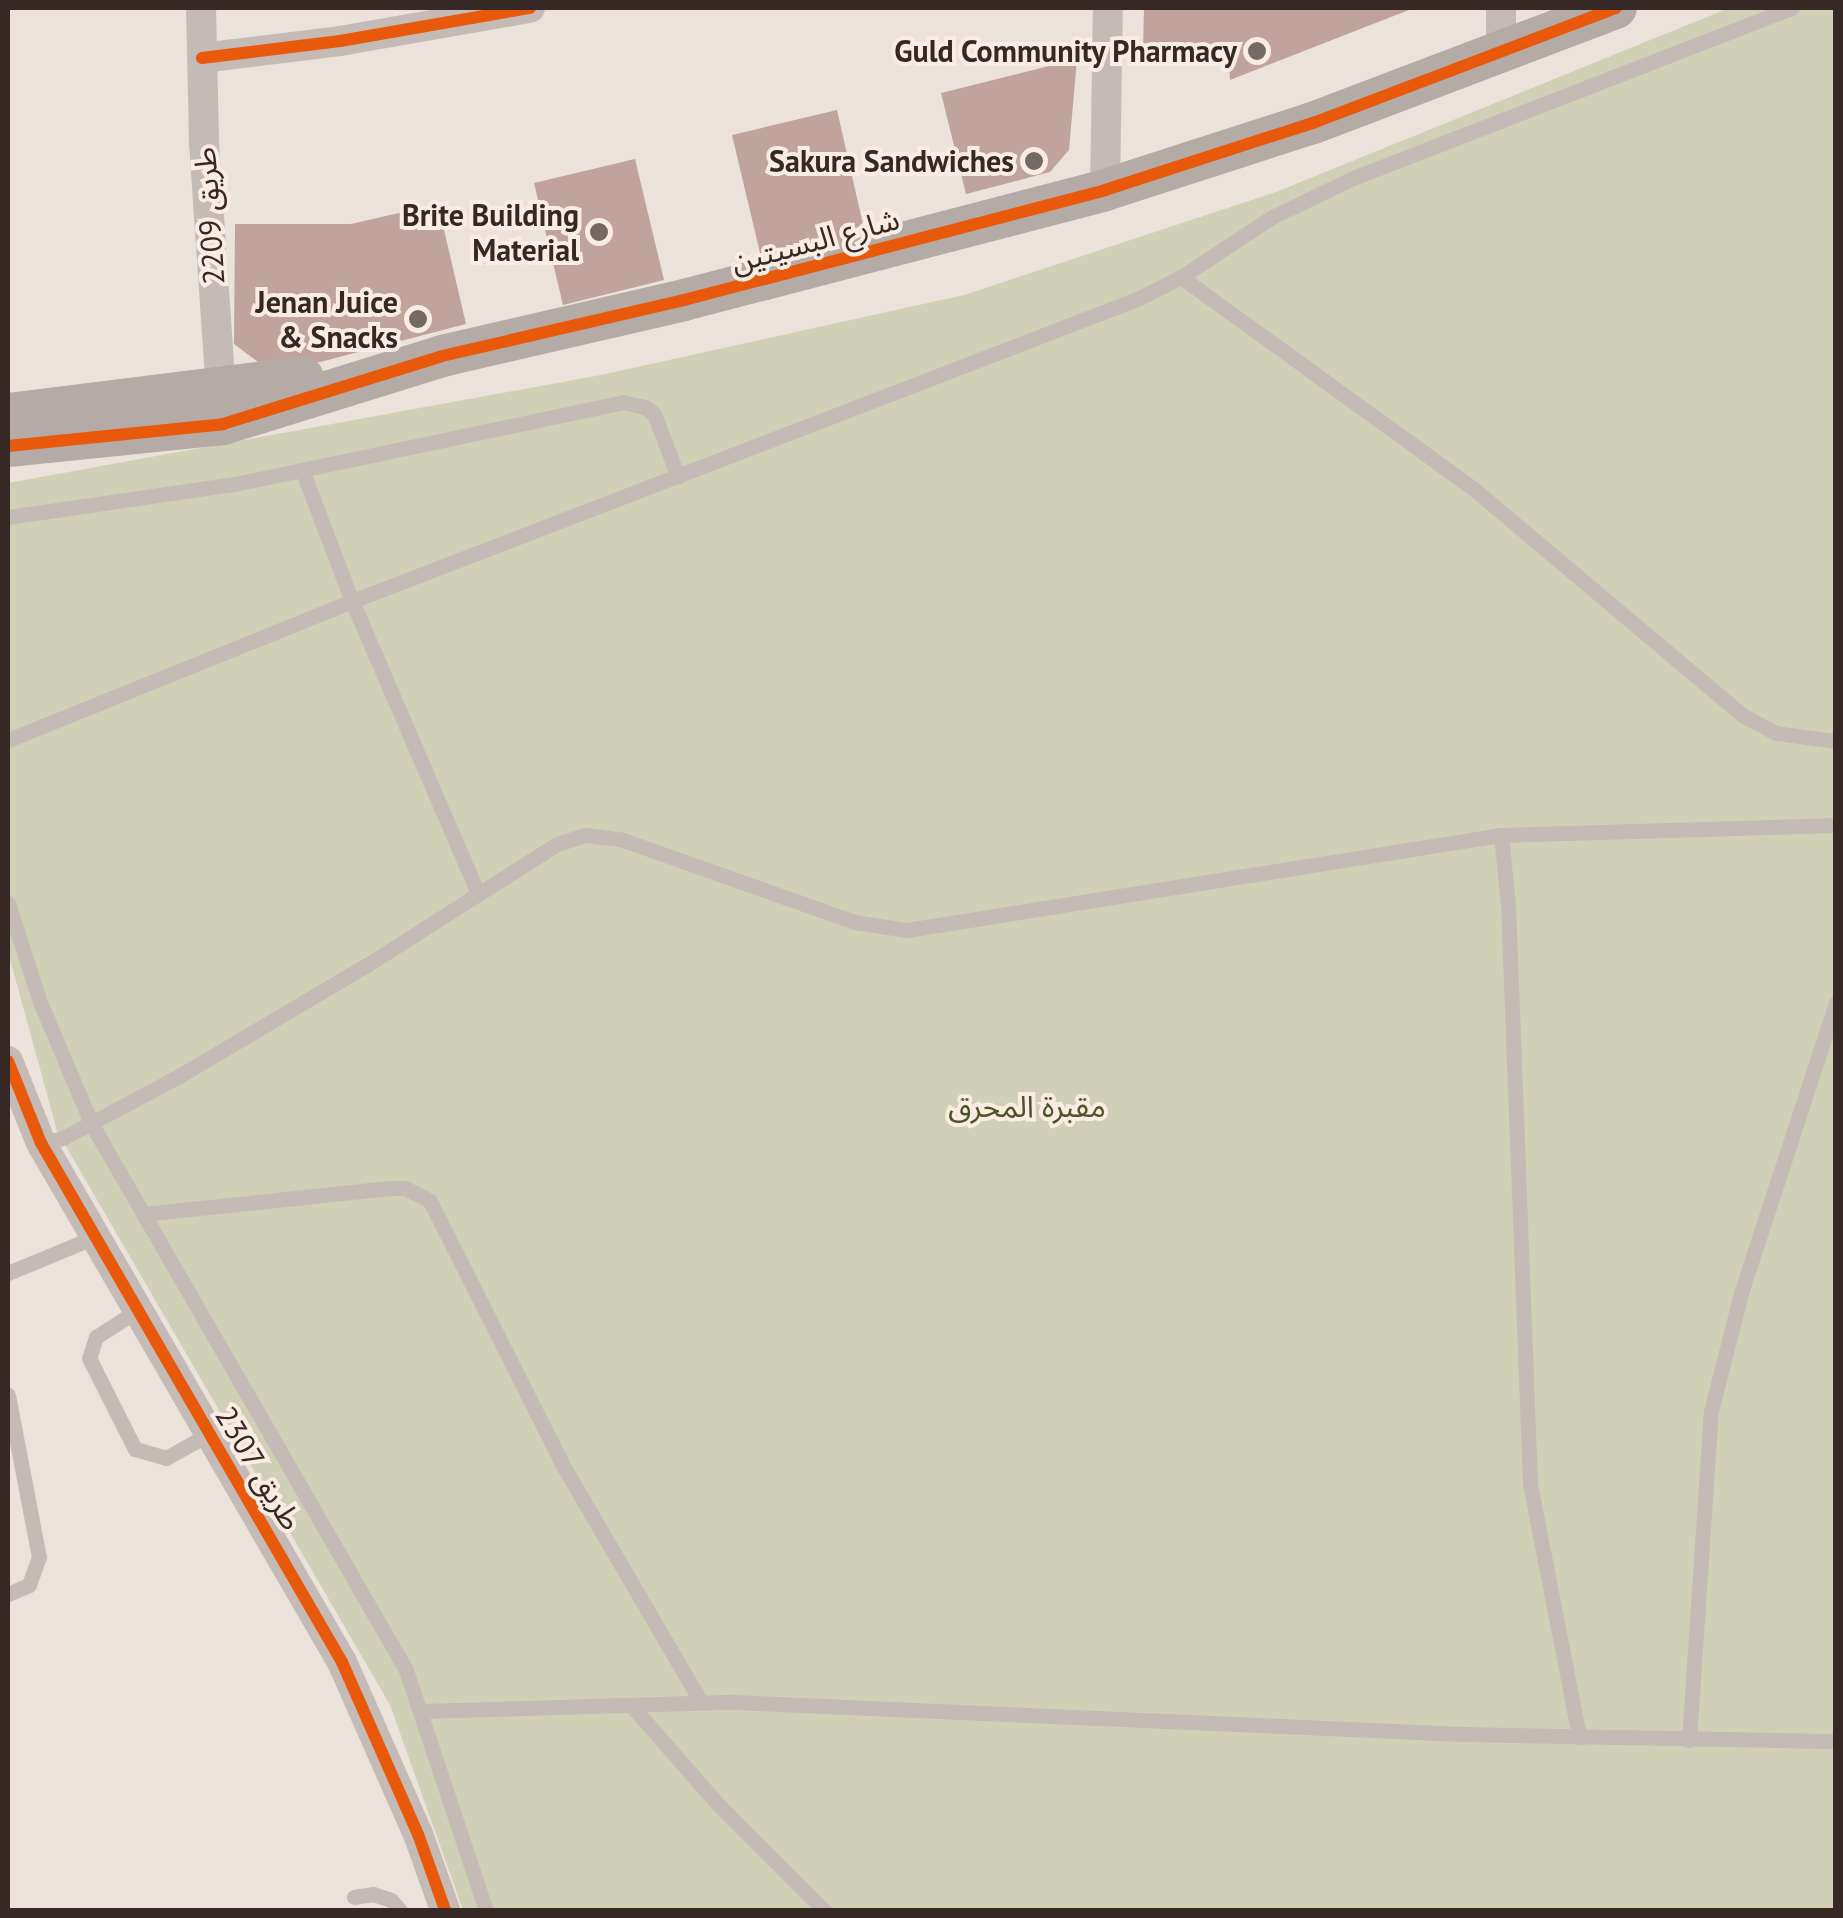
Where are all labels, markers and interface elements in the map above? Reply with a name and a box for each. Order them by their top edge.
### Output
place label: Guld Community Pharmacy [893,33,1237,69]
marker: Guld Community Pharmacy [1246,40,1268,62]
place label: Sakura Sandwiches [769,143,1014,179]
street label: طريق 2209 [186,146,232,286]
marker: Sakura Sandwiches [1023,150,1045,172]
place label: Brite Building Material [402,197,579,268]
street label: شارع البسيتين [727,200,903,280]
marker: Brite Building Material [588,221,610,243]
place label: Jenan Juice & Snacks [256,284,398,354]
marker: Jenan Juice & Snacks [407,308,429,330]
park label: مقبرة المحرق [948,1088,1106,1124]
street label: طريق 2307 [208,1400,310,1536]

